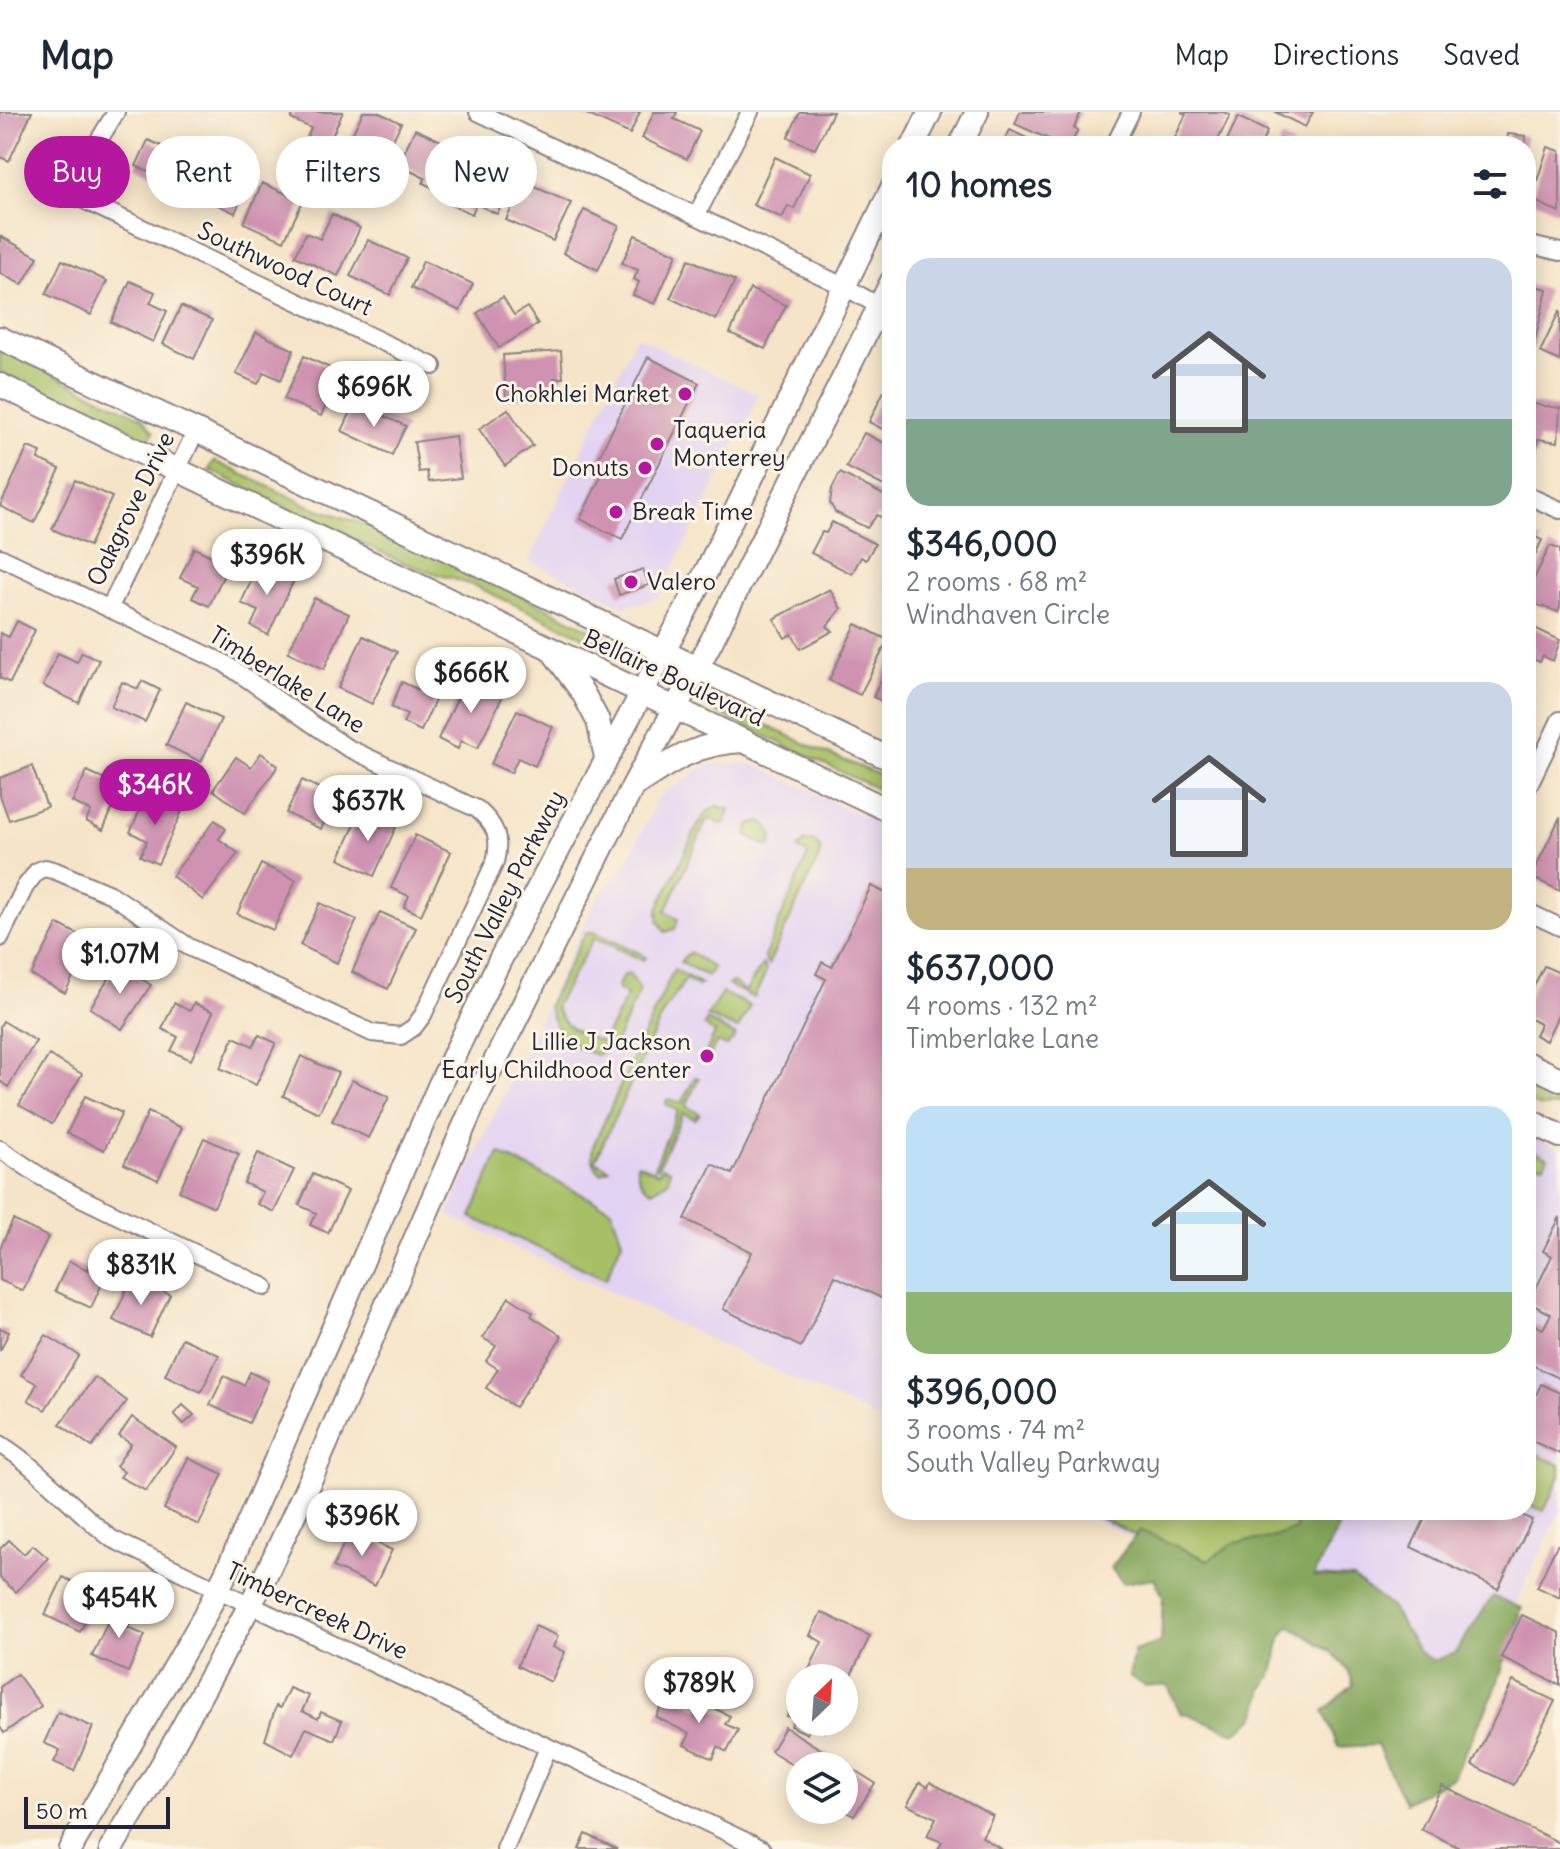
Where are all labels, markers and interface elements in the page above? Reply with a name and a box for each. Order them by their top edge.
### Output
text: Map [40,32,114,79]
text: Map [1174,37,1229,73]
text: Directions [1273,37,1399,73]
text: Saved [1443,37,1520,73]
chip: Buy [24,136,130,208]
chip: Rent [146,136,260,208]
chip: Filters [276,136,409,208]
chip: New [425,136,537,208]
icon: filters [1468,162,1512,206]
text: 10 homes [906,163,1052,206]
street label: Southwood Court [193,215,378,322]
icon: home [1137,310,1281,454]
pin: $696K [318,361,430,429]
text: $696K [336,370,412,403]
place label: Chokhlei Market [495,378,669,408]
marker: Chokhlei Market [676,385,694,403]
place label: Taqueria Monterrey [673,414,786,472]
street label: Oakgrove Drive [80,427,180,591]
marker: Taqueria Monterrey [648,435,666,453]
place label: Donuts [552,452,629,482]
marker: Donuts [636,459,654,477]
place label: Break Time [632,496,753,526]
marker: Break Time [607,503,625,521]
text: $346,000 [906,522,1058,565]
pin: $396K [211,529,323,597]
text: $396K [229,538,305,571]
text: 2 rooms · 68 m² [906,565,1088,598]
place label: Valero [647,566,716,596]
marker: Valero [622,573,640,591]
text: Windhaven Circle [906,598,1110,631]
street label: Timberlake Lane [204,619,371,739]
street label: Bellaire Boulevard [579,622,770,732]
pin: $666K [415,647,527,715]
text: $666K [433,656,509,689]
icon: home [1137,734,1281,878]
pin: $346K [99,759,211,827]
text: $346K [117,768,193,801]
pin: $637K [312,775,424,843]
text: $637K [332,784,404,817]
street label: South Valley Parkway [437,785,571,1008]
pin: $1.07M [55,928,185,996]
text: $1.07M [80,937,160,970]
text: $637,000 [906,946,1055,989]
text: 4 rooms · 132 m² [906,989,1098,1022]
text: Timberlake Lane [906,1022,1099,1055]
place label: Lillie J Jackson Early Childhood Center [442,1026,691,1084]
marker: Lillie J Jackson Early Childhood Center [698,1047,716,1065]
icon: home [1137,1158,1281,1302]
pin: $831K [85,1239,197,1307]
text: $831K [106,1248,176,1281]
text: $396,000 [906,1370,1058,1413]
text: 3 rooms · 74 m² [906,1413,1085,1446]
text: South Valley Parkway [906,1446,1161,1479]
pin: $396K [306,1490,418,1558]
text: $396K [324,1499,400,1532]
street label: Timbercreek Drive [222,1555,413,1665]
pin: $454K [63,1572,175,1640]
text: $454K [81,1581,157,1614]
pin: $789K [643,1657,755,1725]
north arrow [786,1664,858,1736]
map controls [786,1664,858,1824]
text: $789K [662,1666,736,1699]
button: layers [786,1752,858,1824]
scale bar [24,1793,170,1829]
text: 50 m [36,1797,88,1825]

